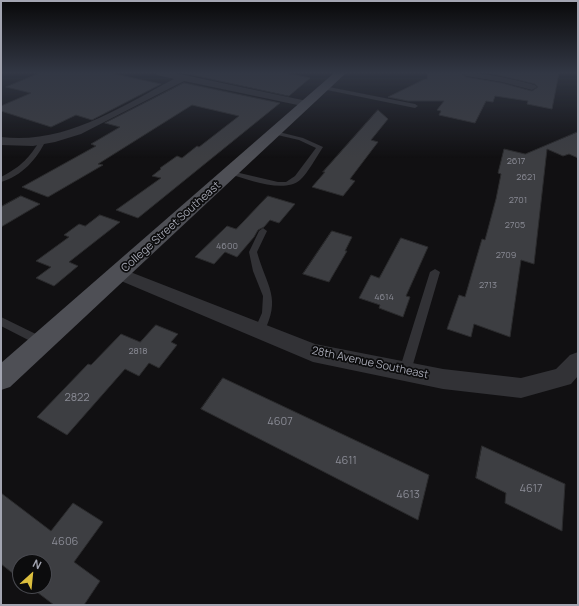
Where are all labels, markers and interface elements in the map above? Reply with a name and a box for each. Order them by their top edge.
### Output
house number: 2617 [507,156,525,166]
house number: 2621 [516,172,536,182]
street label: College Street Southeast [119,179,223,275]
house number: 2701 [509,195,527,205]
house number: 2705 [505,220,525,230]
house number: 4600 [216,241,238,251]
house number: 2709 [496,250,516,260]
house number: 2713 [479,280,497,290]
house number: 4614 [374,292,394,302]
street label: 28th Avenue Southeast [310,344,430,382]
house number: 2818 [128,346,148,356]
house number: 2822 [64,391,90,405]
house number: 4607 [267,415,293,429]
house number: 4611 [335,454,357,468]
house number: 4617 [520,482,542,496]
house number: 4613 [396,488,420,502]
house number: 4606 [52,535,78,549]
north arrow [12,554,52,594]
text: N [30,555,44,572]

